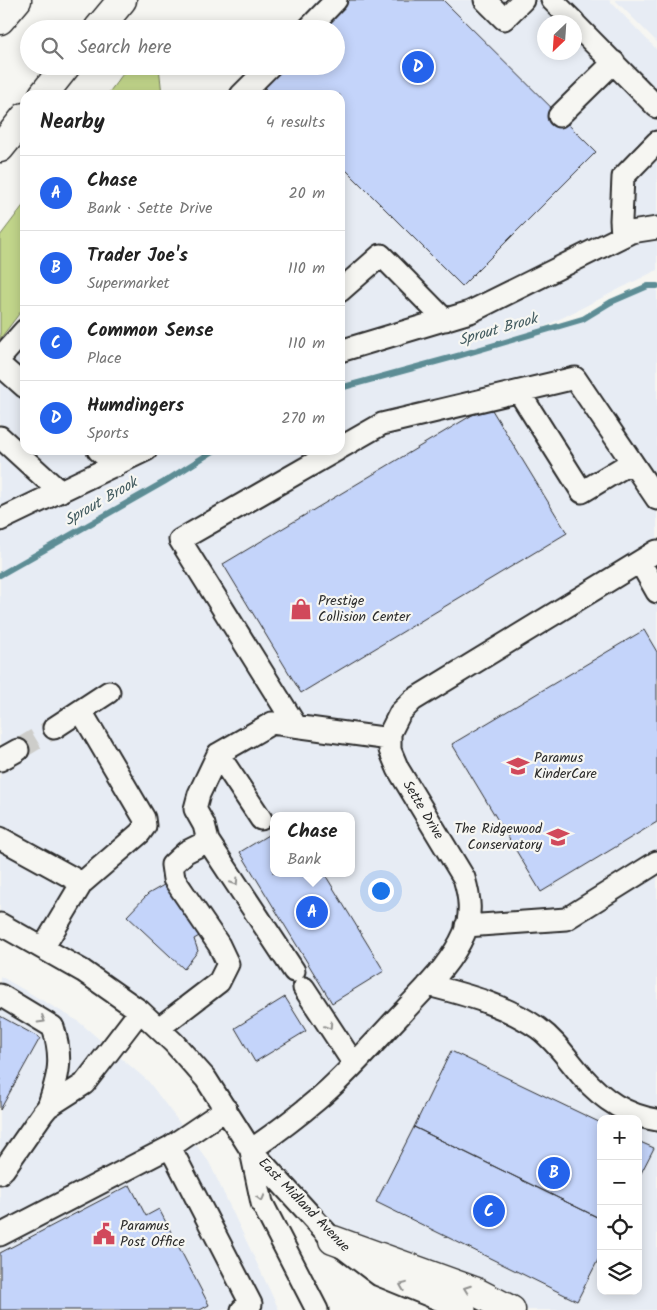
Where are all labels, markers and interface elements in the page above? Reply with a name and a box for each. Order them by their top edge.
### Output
north arrow [537,15,582,60]
search box [20,20,345,75]
text: Search here [78,33,172,63]
icon: search [38,34,66,62]
pin: D [402,48,434,86]
text: Nearby [40,106,105,139]
text: 4 results [266,110,325,135]
text: Chase [87,166,137,196]
text: A [51,181,61,206]
text: 20 m [289,181,325,206]
text: Bank · Sette Drive [87,196,212,221]
text: Trader Joe's [87,241,188,271]
text: B [51,256,61,281]
text: 110 m [288,256,325,281]
text: Supermarket [87,271,170,296]
water label: Sprout Brook [456,307,542,353]
text: Common Sense [87,316,213,346]
text: C [51,331,61,356]
text: 110 m [288,331,325,356]
text: Place [87,346,121,371]
text: Humdingers [87,391,184,421]
text: D [51,406,61,431]
text: 270 m [281,406,325,431]
text: Sports [87,421,129,446]
water label: Sprout Brook [60,470,144,533]
place label: Prestige Collision Center [318,590,411,628]
shop icon: Prestige Collision Center [288,596,314,622]
place label: Paramus KinderCare [534,747,598,785]
school or university icon: Paramus KinderCare [505,753,531,779]
street label: Sette Drive [397,776,450,844]
popup [270,812,355,877]
text: Chase [287,817,338,847]
place label: The Ridgewood Conservatory [455,818,543,856]
school or university icon: The Ridgewood Conservatory [545,824,571,850]
text: Bank [287,847,321,872]
one-way arrow [229,876,238,885]
your location [368,878,394,904]
pin: A [296,893,328,931]
one-way arrow [36,1014,45,1024]
one-way arrow [323,1020,332,1030]
map controls [597,1115,642,1295]
button: + [597,1115,642,1160]
street label: East Midland Avenue [253,1153,356,1258]
pin: B [538,1154,570,1192]
button: − [597,1160,642,1205]
pin: C [473,1192,505,1230]
one-way arrow [256,1194,266,1202]
button: locate [597,1205,642,1250]
place label: Paramus Post Office [120,1215,185,1253]
public building icon: Paramus Post Office [91,1221,117,1247]
button: layers [597,1250,642,1295]
one-way arrow [400,1281,408,1291]
one-way arrow [463,1285,472,1295]

